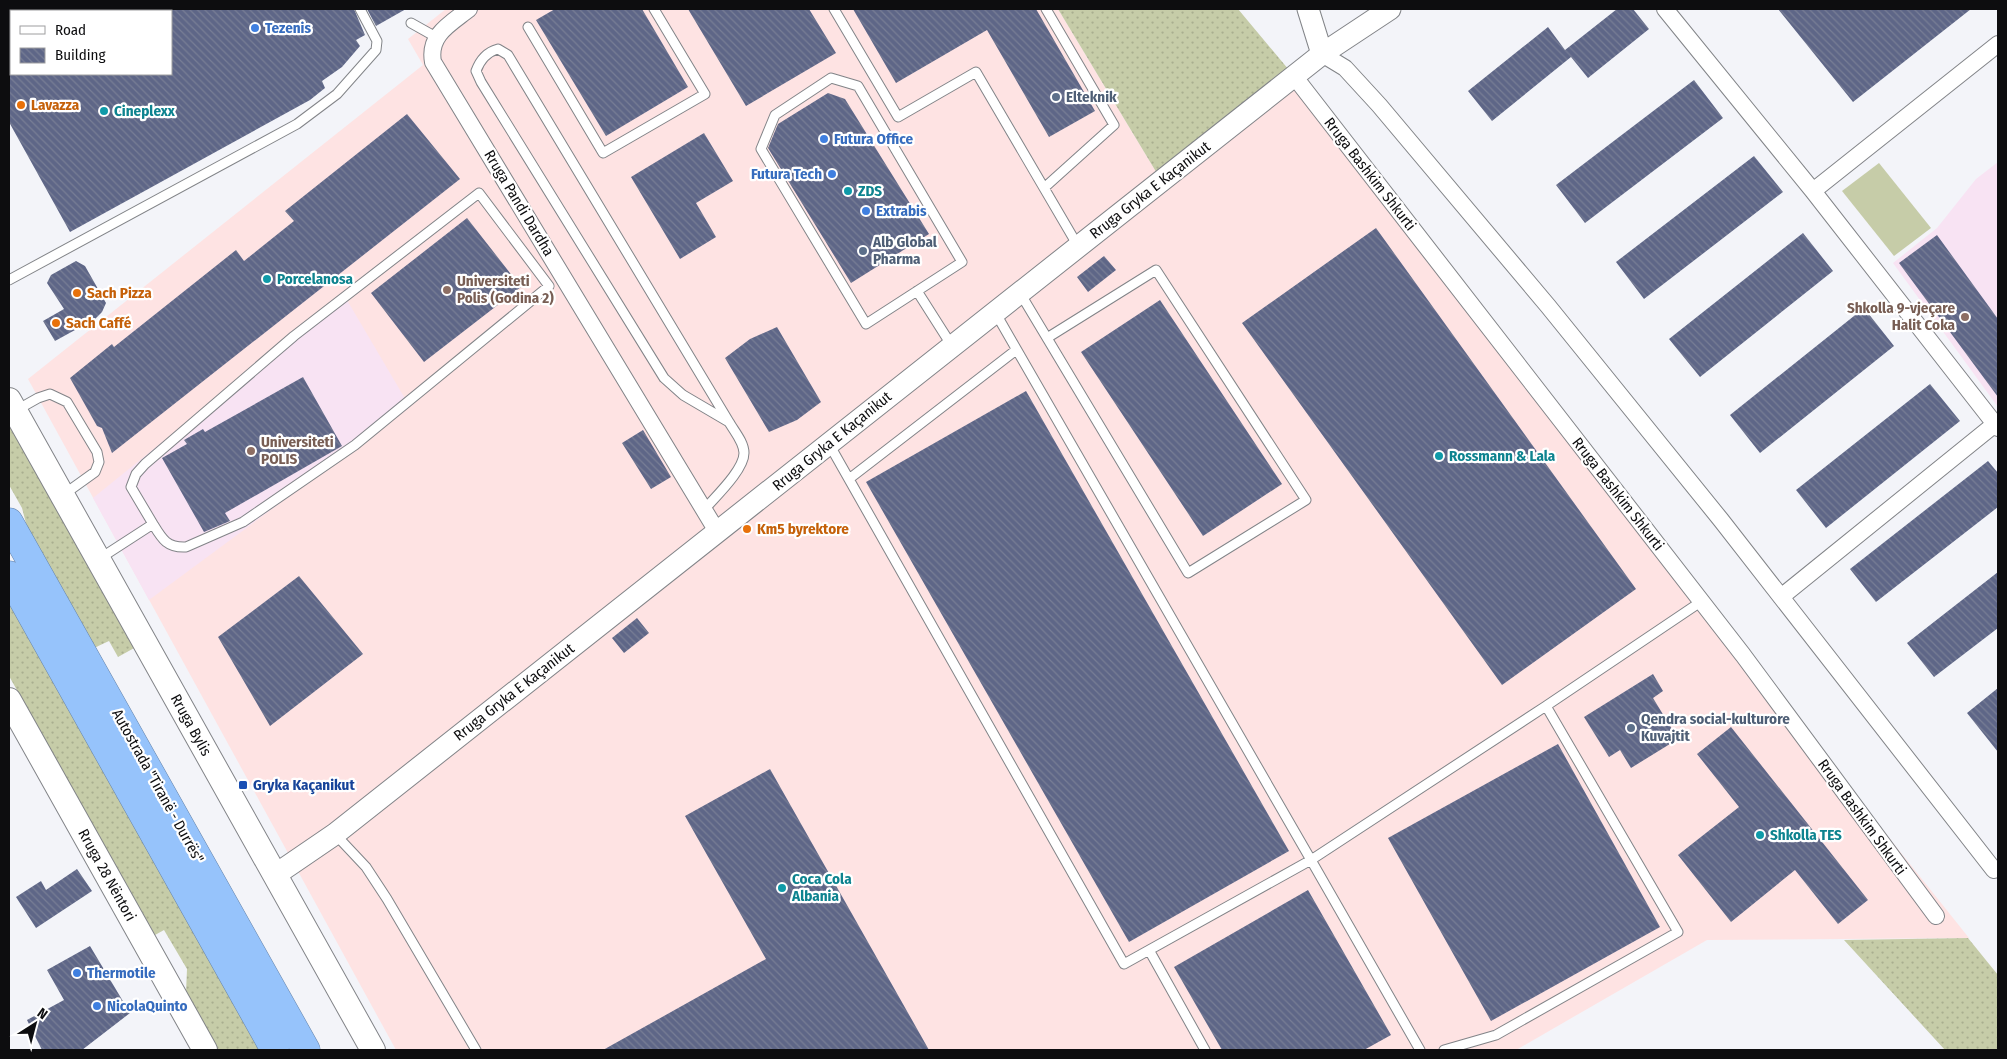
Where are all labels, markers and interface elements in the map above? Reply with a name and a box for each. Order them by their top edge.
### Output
legend [10,10,172,75]
place label: Tezenis [265,19,311,37]
text: Road [55,21,86,39]
marker: Tezenis [249,22,261,34]
text: Building [55,46,106,64]
place label: Elteknik [1066,88,1117,106]
marker: Elteknik [1050,91,1062,103]
place label: Lavazza [31,96,80,114]
marker: Lavazza [15,99,27,111]
place label: Cineplexx [114,102,176,120]
marker: Cineplexx [98,105,110,117]
street label: Rruga Bashkim Shkurti [1320,114,1420,234]
place label: Futura Office [834,130,913,148]
marker: Futura Office [818,133,830,145]
street label: Rruga Gryka E Kaçanikut [1086,137,1214,243]
street label: Rruga Pandi Dardha [480,147,558,259]
place label: Futura Tech [751,165,822,183]
marker: Futura Tech [826,168,838,180]
place label: ZDS [858,182,882,200]
marker: ZDS [842,185,854,197]
place label: Extrabis [876,202,927,220]
marker: Extrabis [860,205,872,217]
place label: Alb Global Pharma [872,233,938,268]
marker: Alb Global Pharma [857,245,869,257]
place label: Porcelanosa [277,270,353,288]
place label: Universiteti Polis (Godina 2) [457,272,554,307]
marker: Porcelanosa [261,273,273,285]
place label: Sach Pizza [87,284,152,302]
marker: Universiteti Polis (Godina 2) [441,284,453,296]
marker: Sach Pizza [71,287,83,299]
place label: Shkolla 9-vjeçare Halit Coka [1847,299,1956,334]
marker: Shkolla 9-vjeçare Halit Coka [1959,311,1971,323]
place label: Sach Caffé [66,314,132,332]
marker: Sach Caffé [50,317,62,329]
street label: Rruga Gryka E Kaçanikut [769,387,895,494]
place label: Universiteti POLIS [261,433,334,468]
street label: Rruga Bashkim Shkurti [1568,434,1668,554]
marker: Universiteti POLIS [245,445,257,457]
place label: Rossmann & Lala [1449,447,1556,465]
marker: Rossmann & Lala [1433,450,1445,462]
place label: Km5 byrektore [757,520,849,538]
marker: Km5 byrektore [741,523,753,535]
street label: Rruga Gryka E Kaçanikut [450,639,578,745]
street label: Rruga Bylis [167,691,215,759]
street label: Autostrada "Tiranë - Durrës" [108,706,208,866]
place label: Qendra social-kulturore Kuvajtit [1641,710,1790,745]
marker: Qendra social-kulturore Kuvajtit [1625,722,1637,734]
street label: Rruga Bashkim Shkurti [1814,756,1910,878]
place label: Gryka Kaçanikut [253,776,355,795]
marker: Gryka Kaçanikut [237,779,249,791]
street label: Rruga 28 Nëntori [74,826,140,924]
place label: Shkolla TES [1770,826,1842,844]
marker: Shkolla TES [1754,829,1766,841]
place label: Coca Cola Albania [791,870,852,905]
marker: Coca Cola Albania [776,882,788,894]
place label: Thermotile [87,964,156,982]
marker: Thermotile [71,967,83,979]
place label: NicolaQuinto [107,997,188,1015]
north arrow [10,999,60,1049]
marker: NicolaQuinto [91,1000,103,1012]
text: N [34,1005,51,1023]

